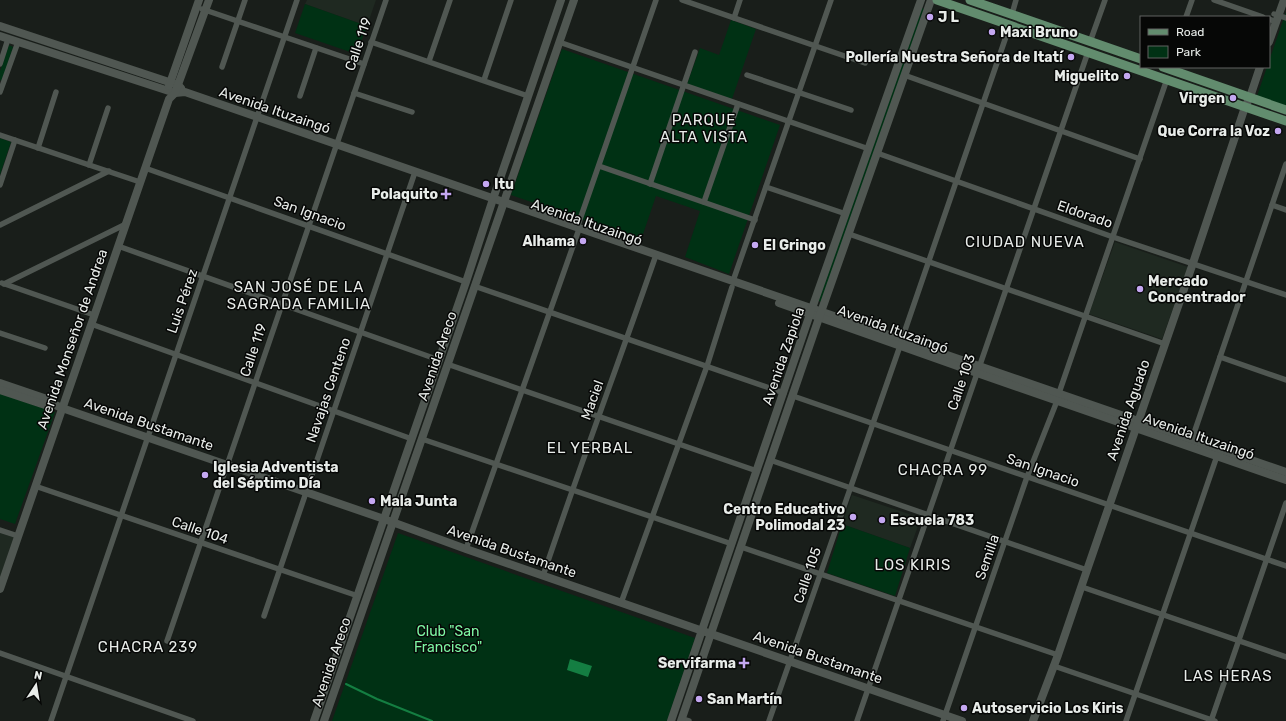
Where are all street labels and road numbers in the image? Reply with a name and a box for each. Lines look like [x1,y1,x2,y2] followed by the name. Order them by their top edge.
[341,15,376,73] street label: Calle 119
[217,83,333,137] street label: Avenida Ituzaingó
[271,193,348,234] street label: San Ignacio
[529,195,645,249] street label: Avenida Ituzaingó
[1055,197,1115,232] street label: Eldorado
[34,247,111,431] street label: Avenida Monseñor de Andrea
[164,267,201,336] street label: Luis Pérez
[835,302,950,357] street label: Avenida Ituzaingó
[759,305,808,407] street label: Avenida Zapiola
[414,309,461,403] street label: Avenida Areco
[236,321,271,379] street label: Calle 119
[303,335,354,445] street label: Navajas Centeno
[944,352,979,413] street label: Calle 103
[1103,358,1154,463] street label: Avenida Aguado
[577,378,608,422] street label: Maciel
[82,394,216,455] street label: Avenida Bustamante
[1141,409,1257,463] street label: Avenida Ituzaingó
[1004,450,1081,491] street label: San Ignacio
[169,513,231,548] street label: Calle 104
[445,521,579,582] street label: Avenida Bustamante
[972,532,1003,582] street label: Semilla
[790,545,825,606] street label: Calle 105
[308,615,355,709] street label: Avenida Areco
[751,627,885,688] street label: Avenida Bustamante

